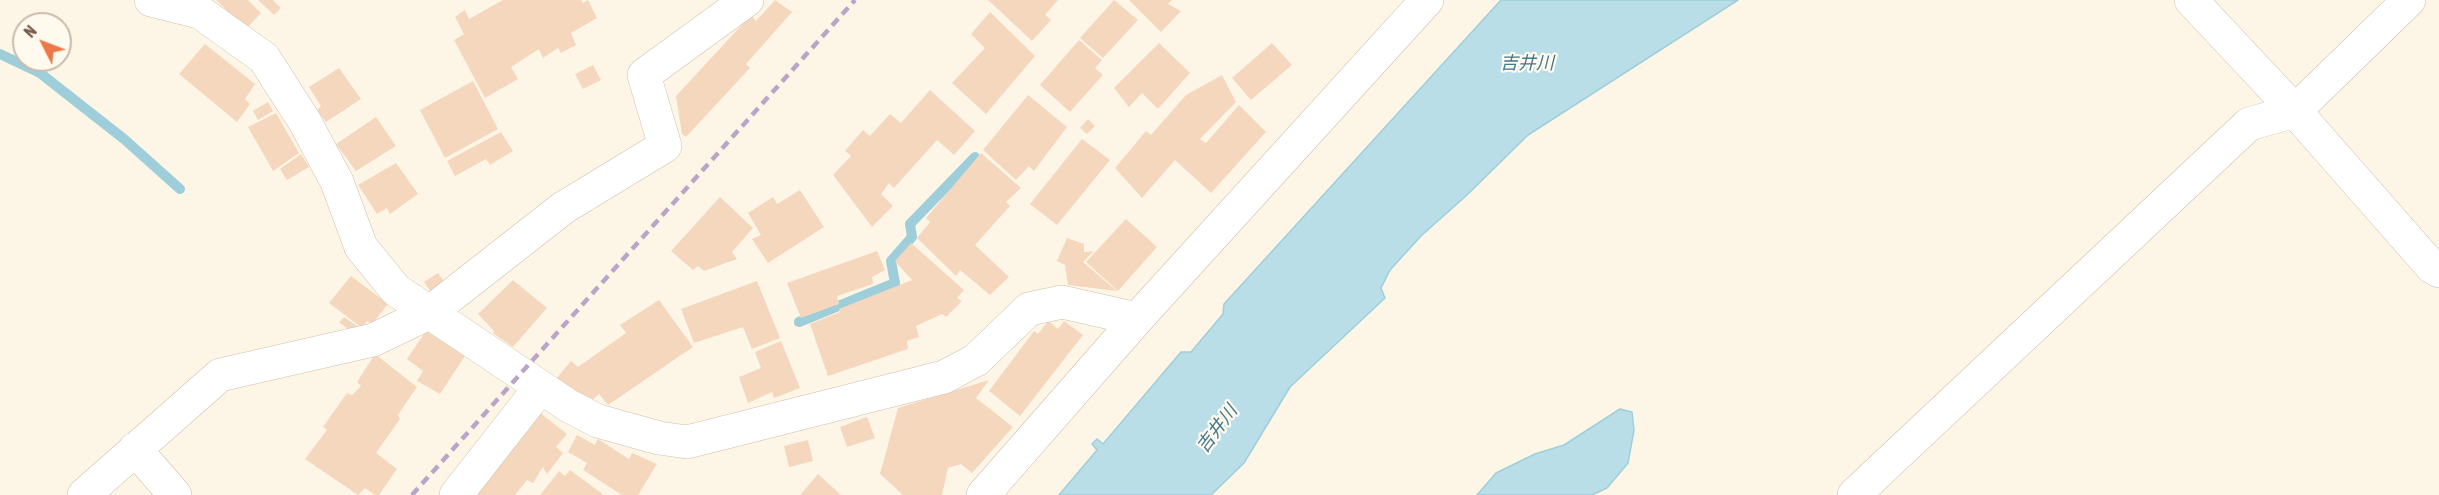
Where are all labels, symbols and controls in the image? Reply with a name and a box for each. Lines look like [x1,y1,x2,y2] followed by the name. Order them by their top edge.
[12,12,72,72] north arrow
[20,22,40,41] text: N
[1500,52,1554,74] water label: 吉井川
[1192,401,1242,457] water label: 吉井川

